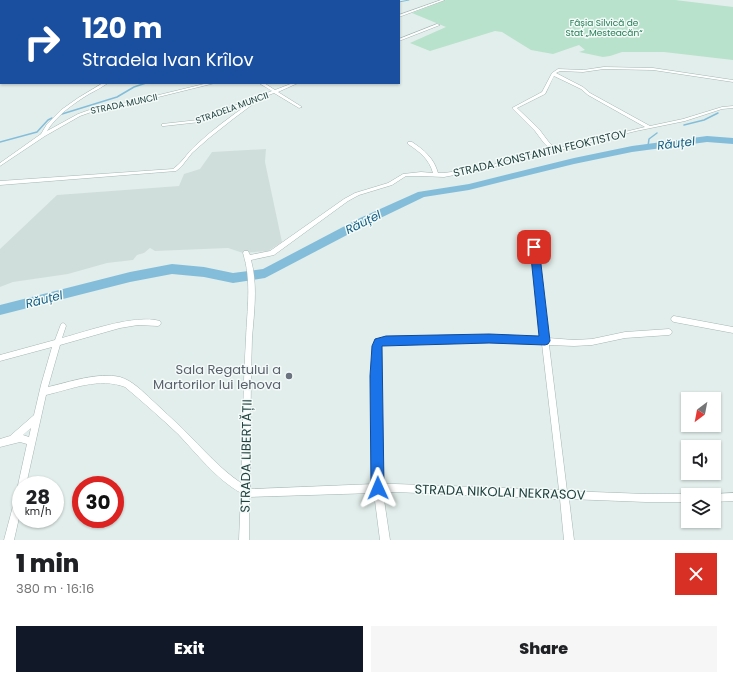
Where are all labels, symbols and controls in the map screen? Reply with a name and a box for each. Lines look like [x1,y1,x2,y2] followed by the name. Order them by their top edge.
[82,9,162,48] text: 120 m
[16,16,68,68] icon: right
[565,17,643,39] park label: Fâșia Silvică de Stat „Mesteacăn“
[82,47,254,72] text: Stradela Ivan Krîlov
[194,89,270,127] street label: STRADELA MUNCII
[89,91,159,117] street label: STRADA MUNCII
[451,125,629,181] street label: STRADA KONSTANTIN FEOKTISTOV
[656,132,696,154] water label: Răuțel
[342,206,384,238] water label: Răuțel
[517,230,551,264] pin
[523,236,545,258] icon: arrive
[24,286,64,312] water label: Răuțel
[153,360,281,394] place label: Sala Regatului a Martorilor lui Iehova
[284,371,294,381] marker: Sala Regatului a Martorilor lui Iehova
[681,392,721,432] north arrow
[681,392,721,528] map controls
[236,399,256,513] street label: STRADA LIBERTĂȚII
[681,440,721,480] button: sound
[357,467,399,509] position arrow
[72,476,124,528] speed limit sign: 30
[414,480,586,504] street label: STRADA NIKOLAI NEKRASOV
[26,483,50,511] text: 28
[681,488,721,528] button: layers
[25,504,51,519] text: km/h
[16,547,79,580] text: 1 min
[675,553,717,595] button: close
[16,579,94,598] text: 380 m · 16:16
[16,626,363,672] button: Exit
[371,626,717,672] button: Share

